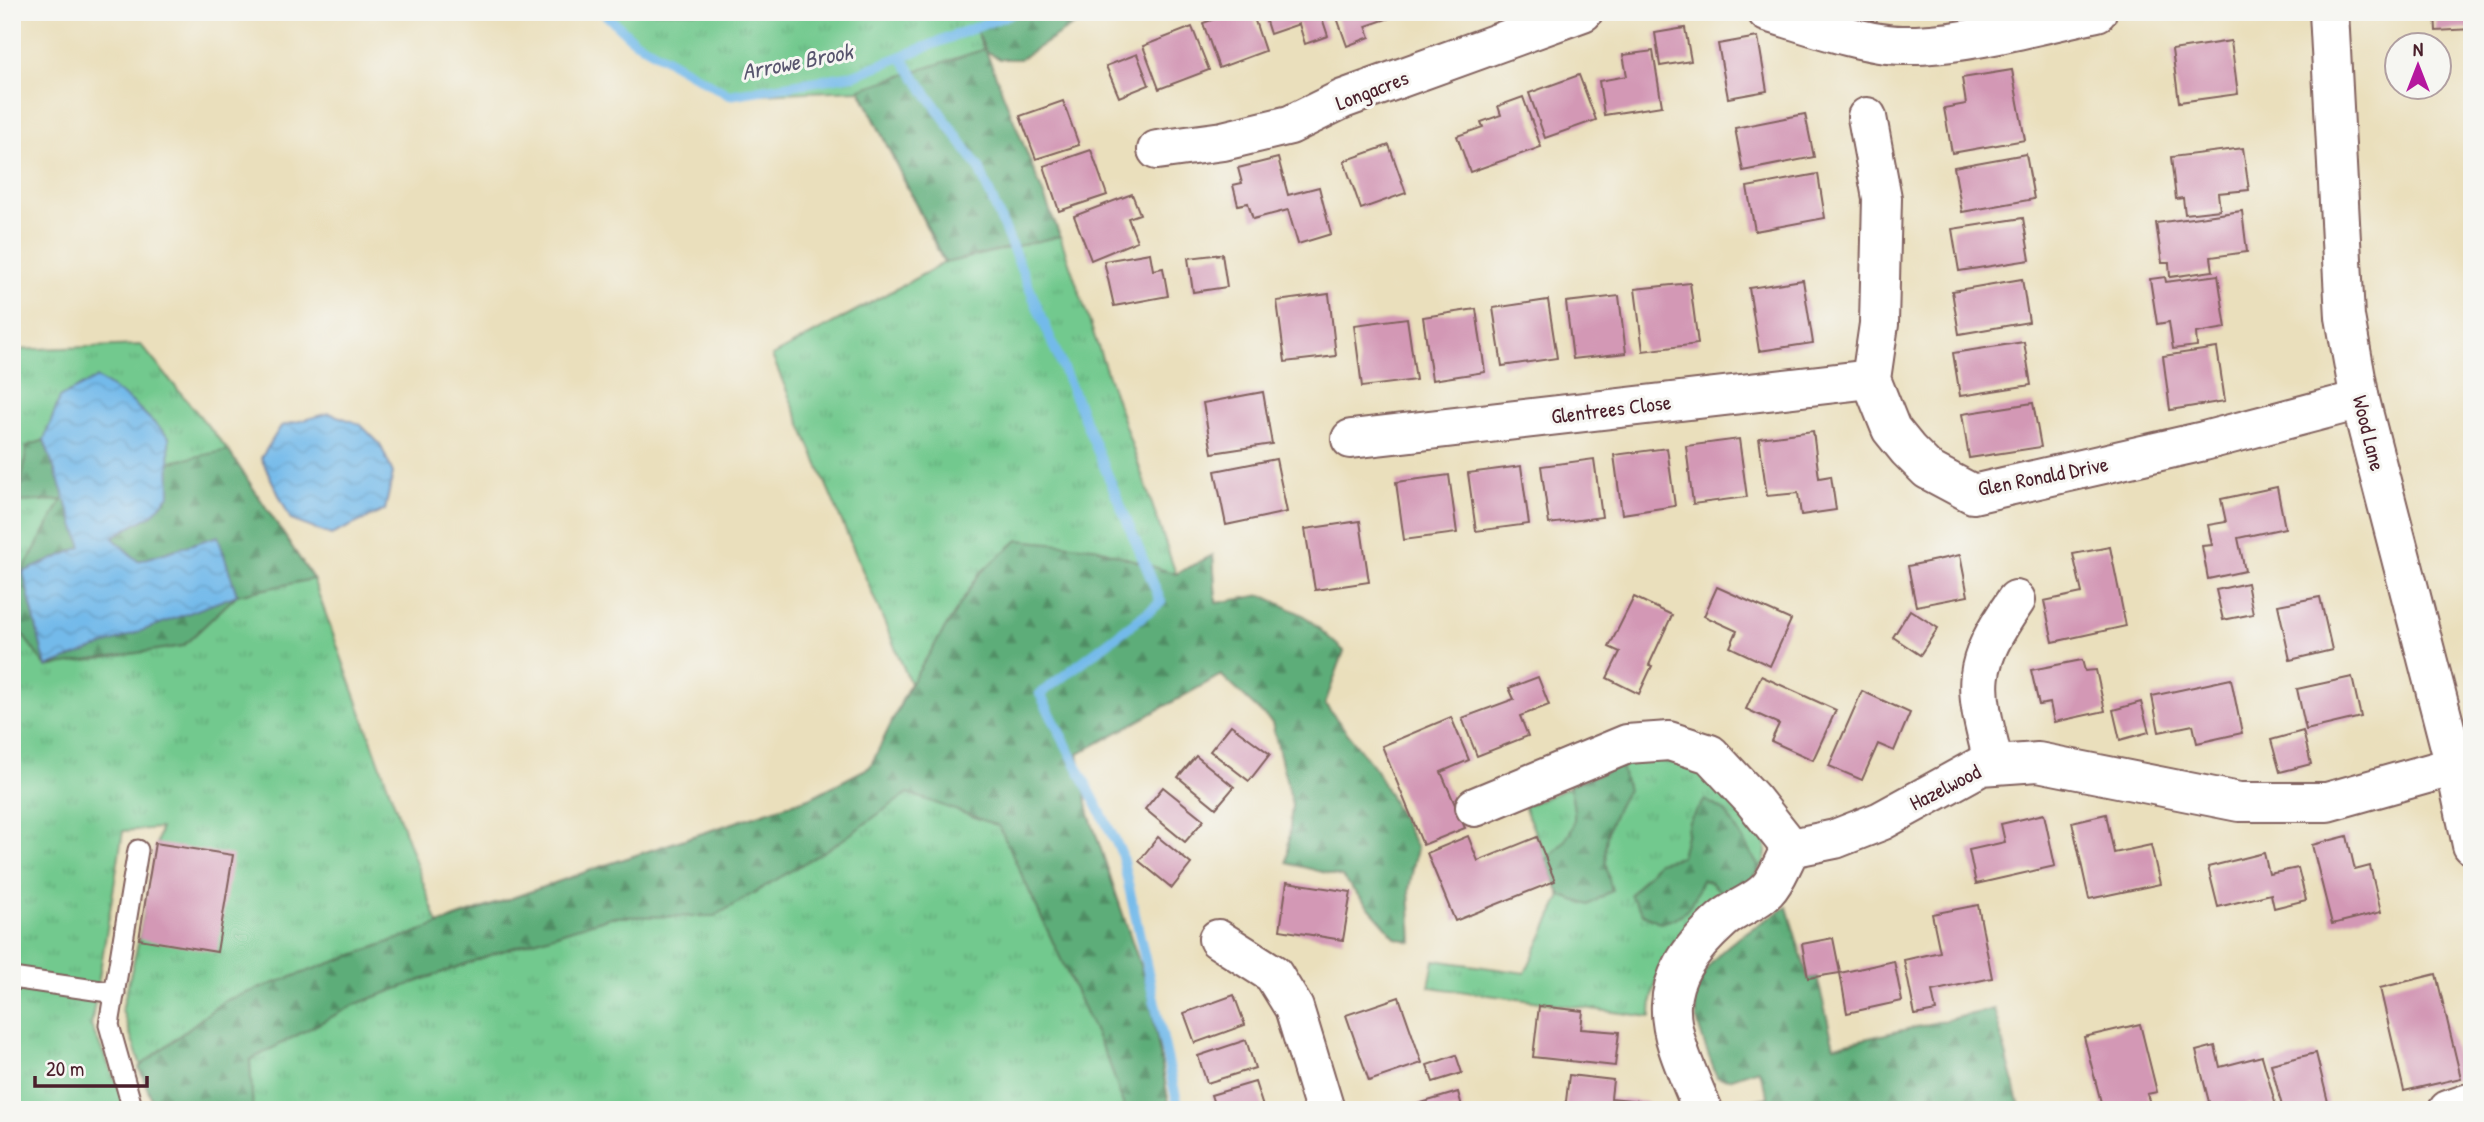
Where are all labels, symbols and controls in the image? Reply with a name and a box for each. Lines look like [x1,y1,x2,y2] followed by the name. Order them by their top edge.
[2382,32,2452,102] north arrow
[739,35,857,87] water label: Arrowe Brook
[2413,36,2423,62] text: N
[1331,63,1413,117] street label: Longacres
[1549,387,1673,431] street label: Glentrees Close
[2346,392,2392,474] street label: Wood Lane
[1975,449,2111,503] street label: Glen Ronald Drive
[1905,757,1985,817] street label: Hazelwood
[35,1045,147,1089] scale bar
[46,1054,84,1083] text: 20 m

